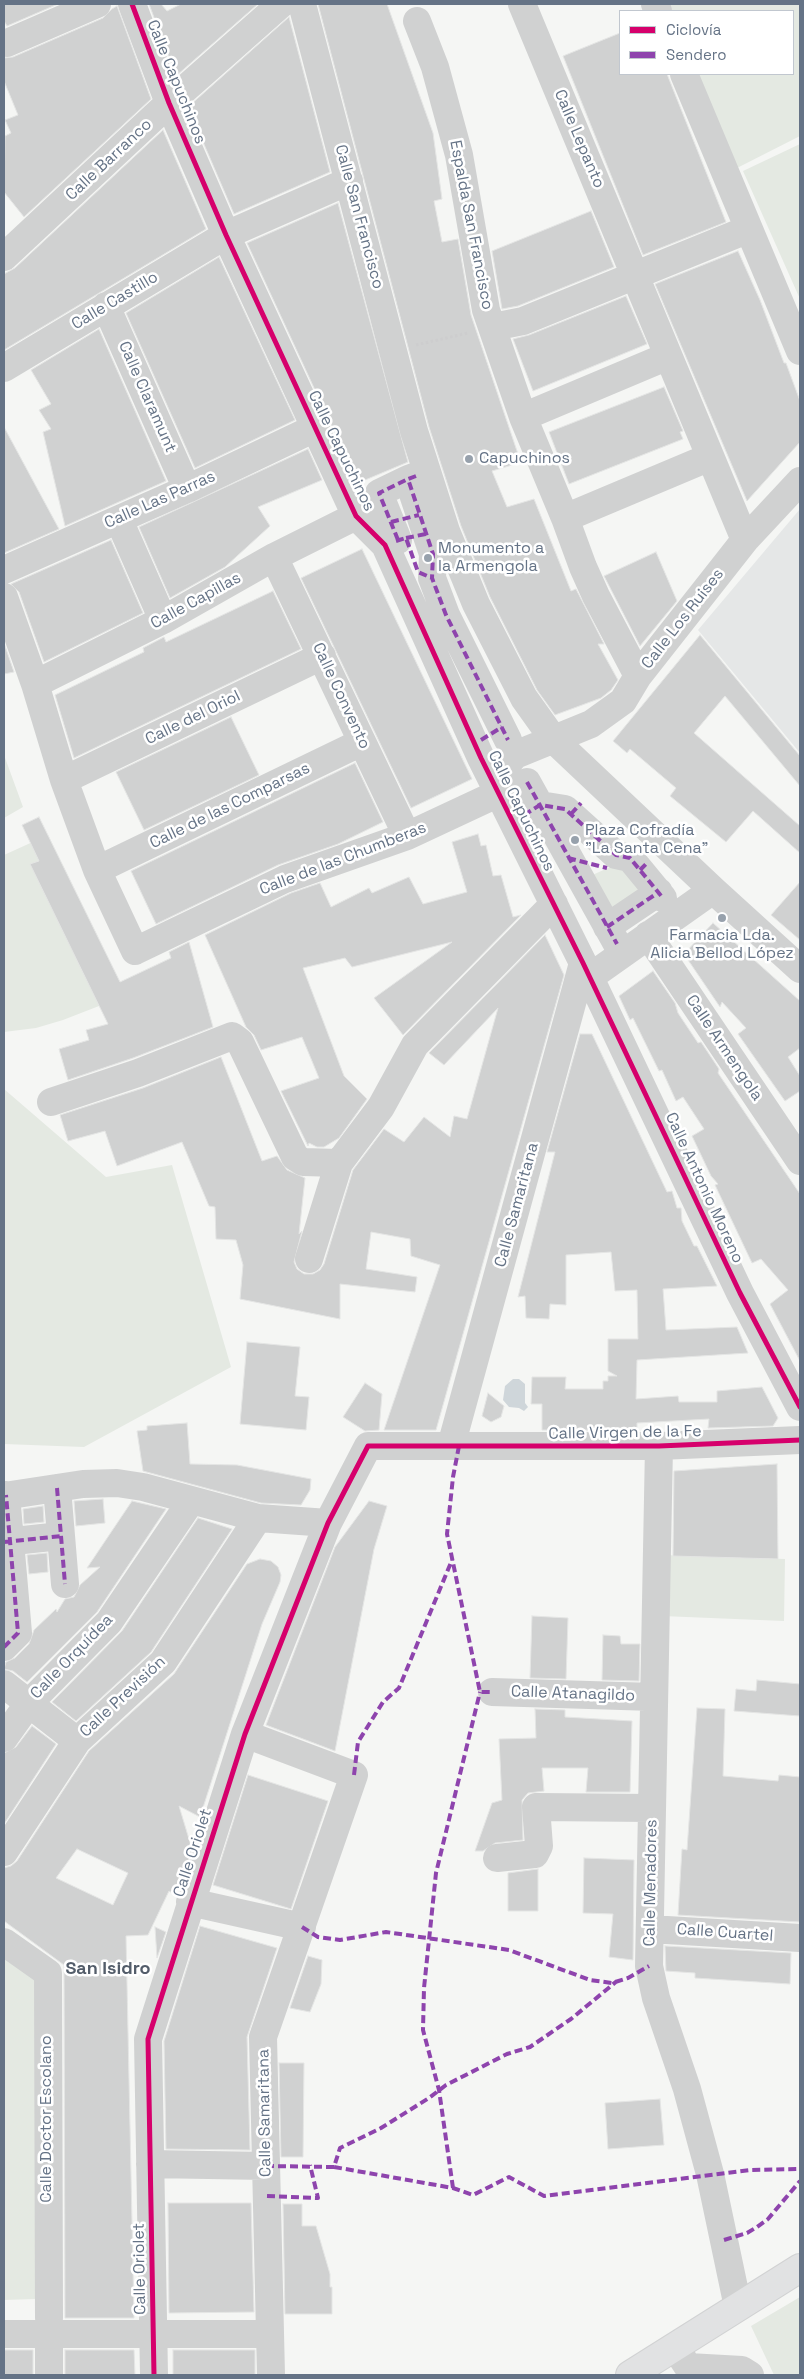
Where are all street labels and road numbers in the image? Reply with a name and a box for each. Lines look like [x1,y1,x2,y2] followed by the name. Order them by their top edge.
[142,17,210,147] street label: Calle Capuchinos
[550,87,608,191] street label: Calle Lepanto
[62,115,156,205] street label: Calle Barranco
[445,139,497,311] street label: Espalda San Francisco
[330,143,388,291] street label: Calle San Francisco
[68,268,162,334] street label: Calle Castillo
[114,338,180,456] street label: Calle Claramunt
[303,388,379,514] street label: Calle Capuchinos
[102,467,218,533] street label: Calle Las Parras
[638,565,728,673] street label: Calle Los Ruises
[148,568,244,634] street label: Calle Capillas
[308,640,374,752] street label: Calle Convento
[142,687,244,749] street label: Calle del Oriol
[483,748,559,874] street label: Calle Capuchinos
[147,759,313,853] street label: Calle de las Comparsas
[257,818,429,900] street label: Calle de las Chumberas
[682,992,766,1104] street label: Calle Armengola
[661,1110,747,1266] street label: Calle Antonio Moreno
[491,1141,543,1269] street label: Calle Samaritana
[548,1422,702,1444] street label: Calle Virgen de la Fe
[27,1611,117,1703] street label: Calle Orquídea
[76,1652,170,1742] street label: Calle Previsión
[511,1682,635,1706] street label: Calle Atanagildo
[170,1806,216,1900] street label: Calle Oriolet
[640,1819,662,1947] street label: Calle Menadores
[676,1920,774,1946] street label: Calle Cuartel
[37,2035,57,2203] street label: Calle Doctor Escolano
[254,2049,276,2177] street label: Calle Samaritana
[130,2223,150,2315] street label: Calle Oriolet

